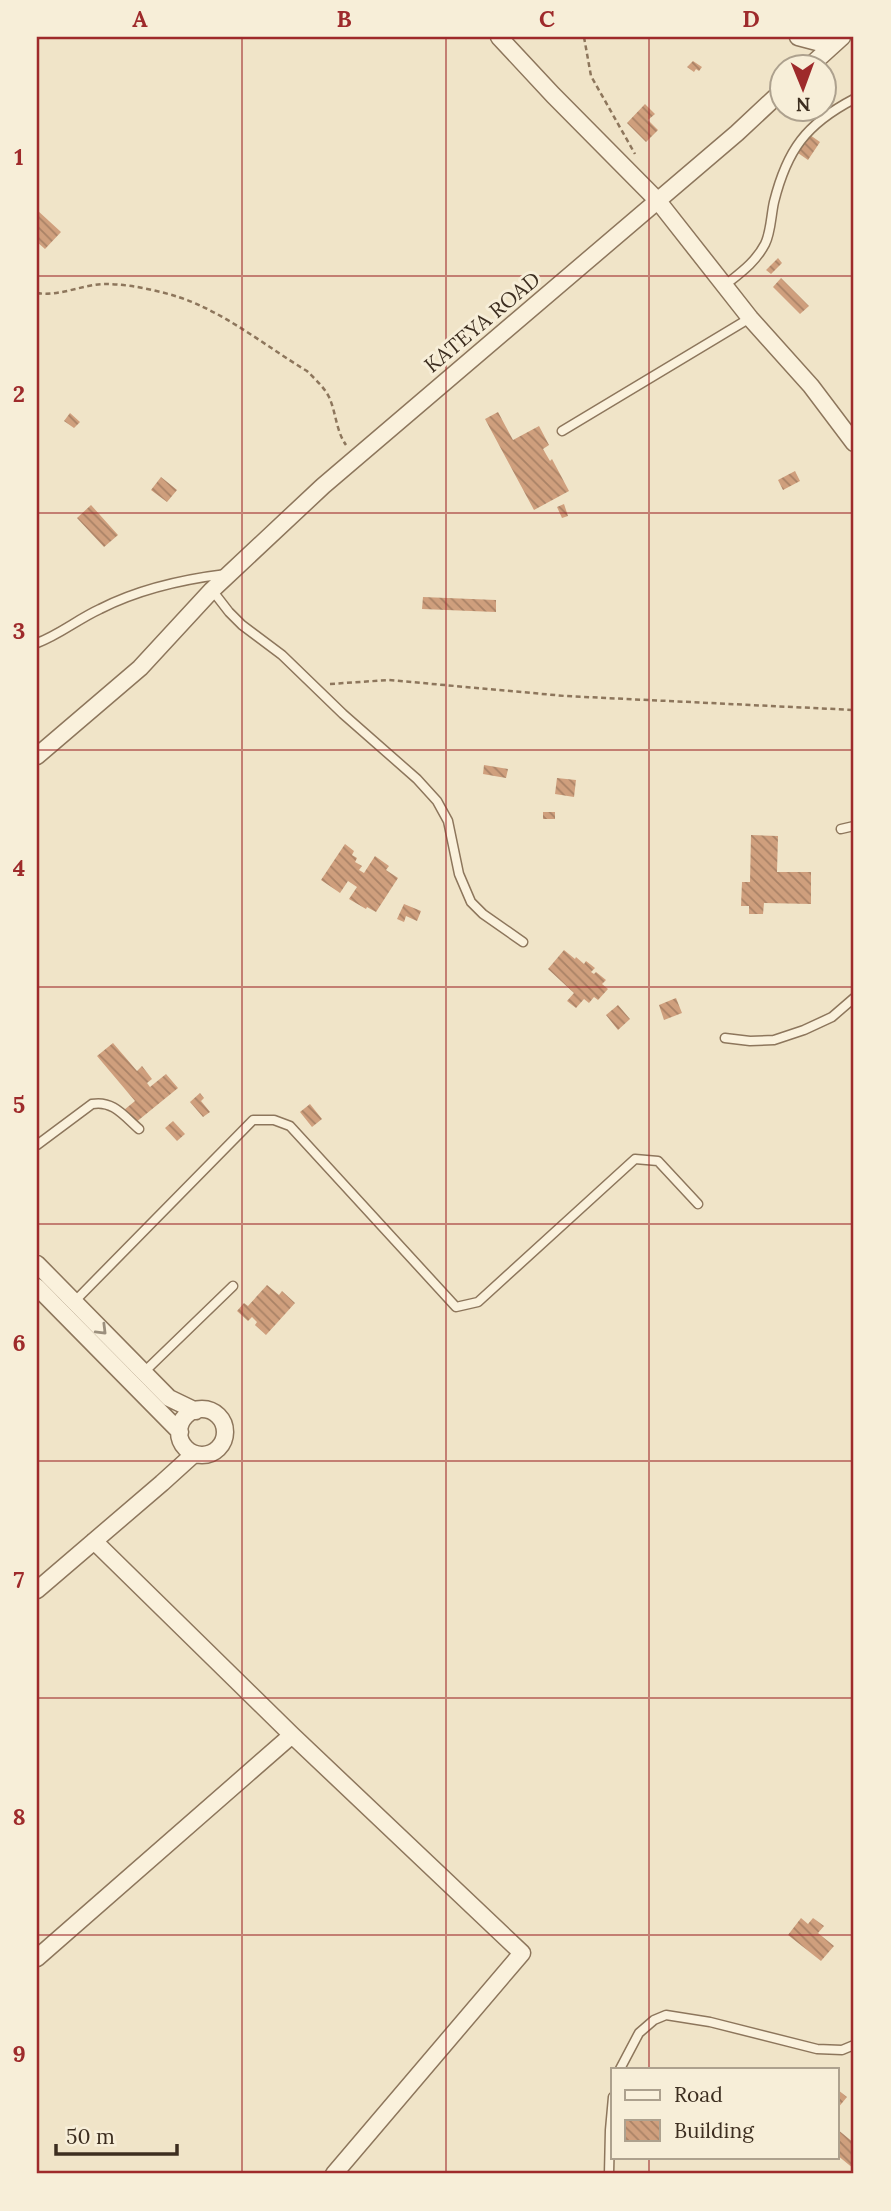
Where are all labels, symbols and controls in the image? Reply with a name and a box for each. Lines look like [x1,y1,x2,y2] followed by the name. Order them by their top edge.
[132,4,148,33] text: A
[336,4,352,33] text: B
[539,4,555,33] text: C
[742,4,760,33] text: D
[768,52,838,122] north arrow
[795,93,811,117] text: N
[14,142,24,171] text: 1
[418,266,546,378] street label: KATEYA ROAD
[13,379,25,408] text: 2
[13,616,25,645] text: 3
[13,853,25,882] text: 4
[13,1090,25,1119] text: 5
[93,1322,106,1335] one-way arrow
[12,1328,26,1357] text: 6
[14,1565,25,1594] text: 7
[12,1802,26,1831] text: 8
[12,2039,26,2068] text: 9
[611,2068,838,2158] legend
[674,2081,723,2108] text: Road
[56,2113,177,2157] scale bar
[674,2117,754,2144] text: Building
[66,2123,115,2150] text: 50 m

